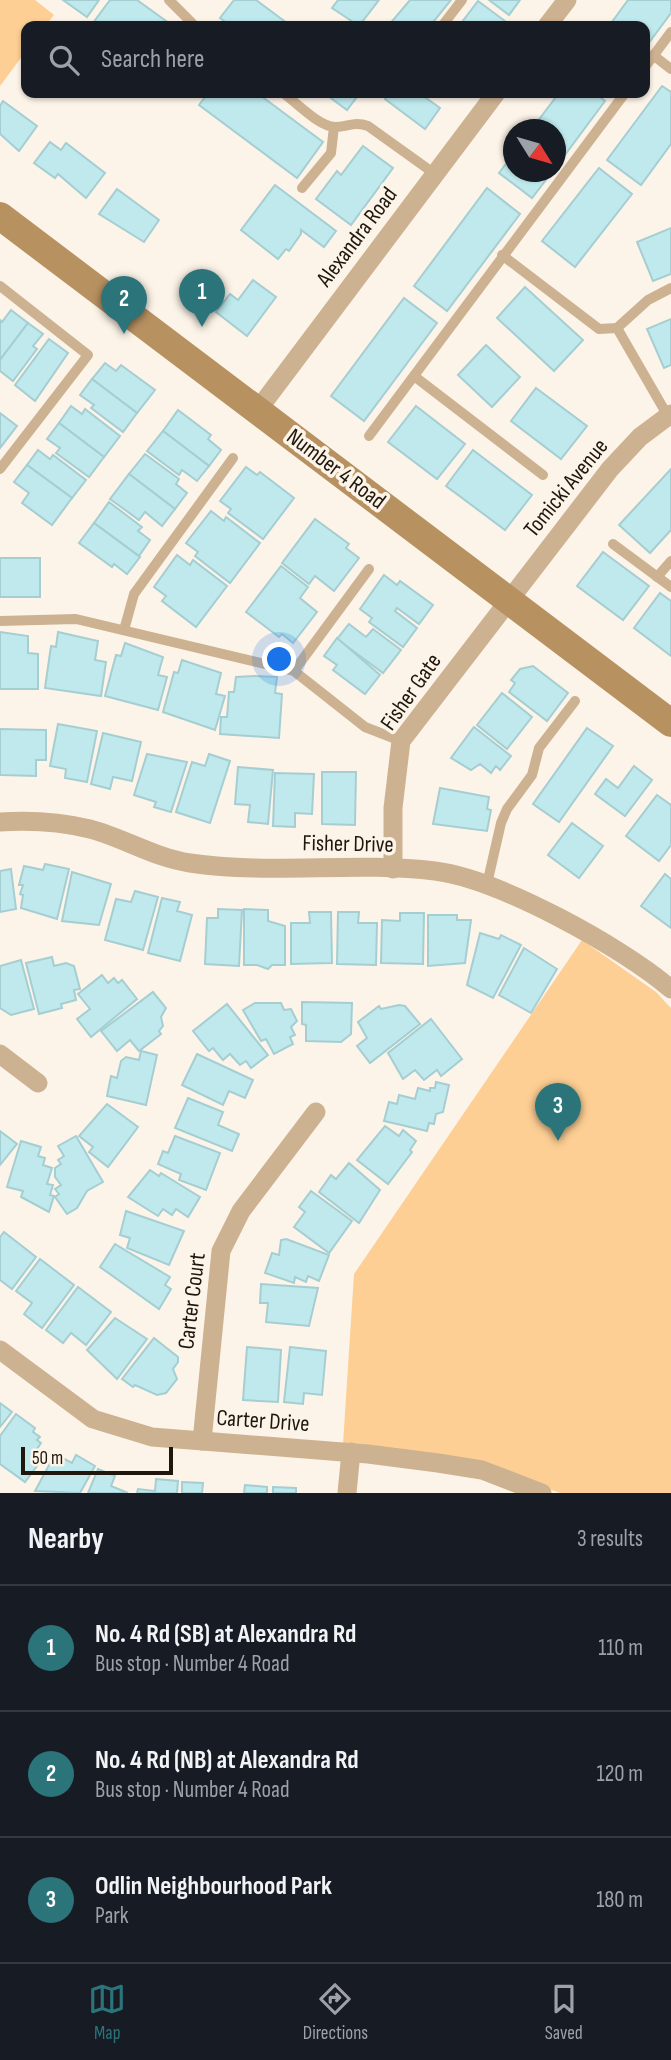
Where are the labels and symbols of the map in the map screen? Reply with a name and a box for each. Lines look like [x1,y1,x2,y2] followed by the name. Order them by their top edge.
[503,119,566,182] north arrow
[310,182,403,293] street label: Alexandra Road
[179,269,225,327] pin: 1
[101,276,147,334] pin: 2
[281,423,391,515] street label: Number 4 Road
[518,433,614,543] street label: Tomicki Avenue
[262,642,296,676] your location
[375,648,447,736] street label: Fisher Gate
[302,829,394,859] street label: Fisher Drive
[535,1083,581,1141] pin: 3
[172,1251,212,1351] street label: Carter Court
[216,1404,310,1438] street label: Carter Drive
[21,1444,173,1476] scale bar

